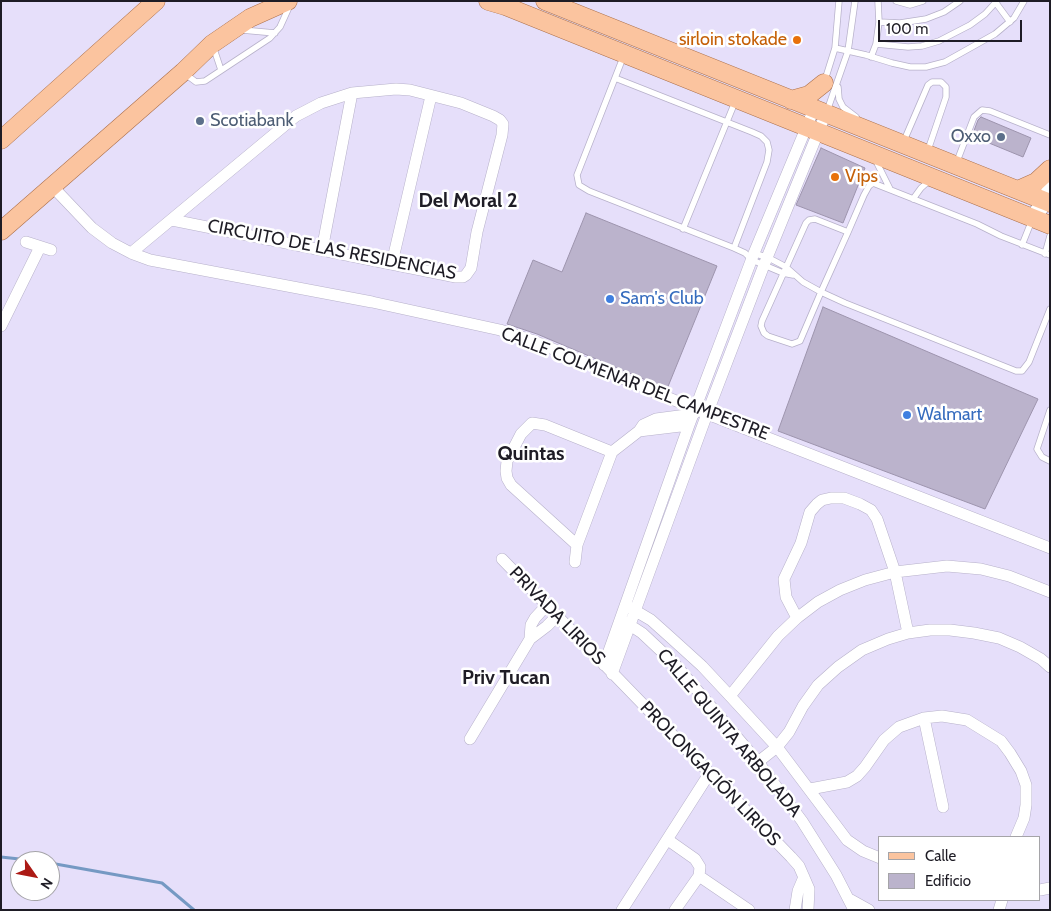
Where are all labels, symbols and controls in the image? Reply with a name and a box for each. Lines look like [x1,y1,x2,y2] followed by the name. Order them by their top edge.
[881,10,1025,42] scale bar
[886,20,928,38] text: 100 m
[679,29,787,51] place label: sirloin stokade
[791,34,803,46] marker: sirloin stokade
[210,110,294,132] place label: Scotiabank
[194,115,206,127] marker: Scotiabank
[951,126,991,148] place label: Oxxo
[995,131,1007,143] marker: Oxxo
[845,166,878,188] place label: Vips
[829,171,841,183] marker: Vips
[419,189,517,213] district label: Del Moral 2
[206,215,458,285] street label: CIRCUITO DE LAS RESIDENCIAS
[620,288,704,310] place label: Sam's Club
[604,293,616,305] marker: Sam's Club
[498,323,772,445] street label: CALLE COLMENAR DEL CAMPESTRE
[917,404,982,426] place label: Walmart
[901,409,913,421] marker: Walmart
[497,442,565,466] district label: Quintas
[505,562,609,670] street label: PRIVADA LIRIOS
[652,645,806,821] street label: CALLE QUINTA ARBOLADA
[462,666,550,690] district label: Priv Tucan
[635,697,785,851] street label: PROLONGACIÓN LIRIOS
[878,836,1041,901] legend
[925,847,956,865] text: Calle
[10,851,60,901] north arrow
[925,872,971,890] text: Edificio
[36,875,57,893] text: N

